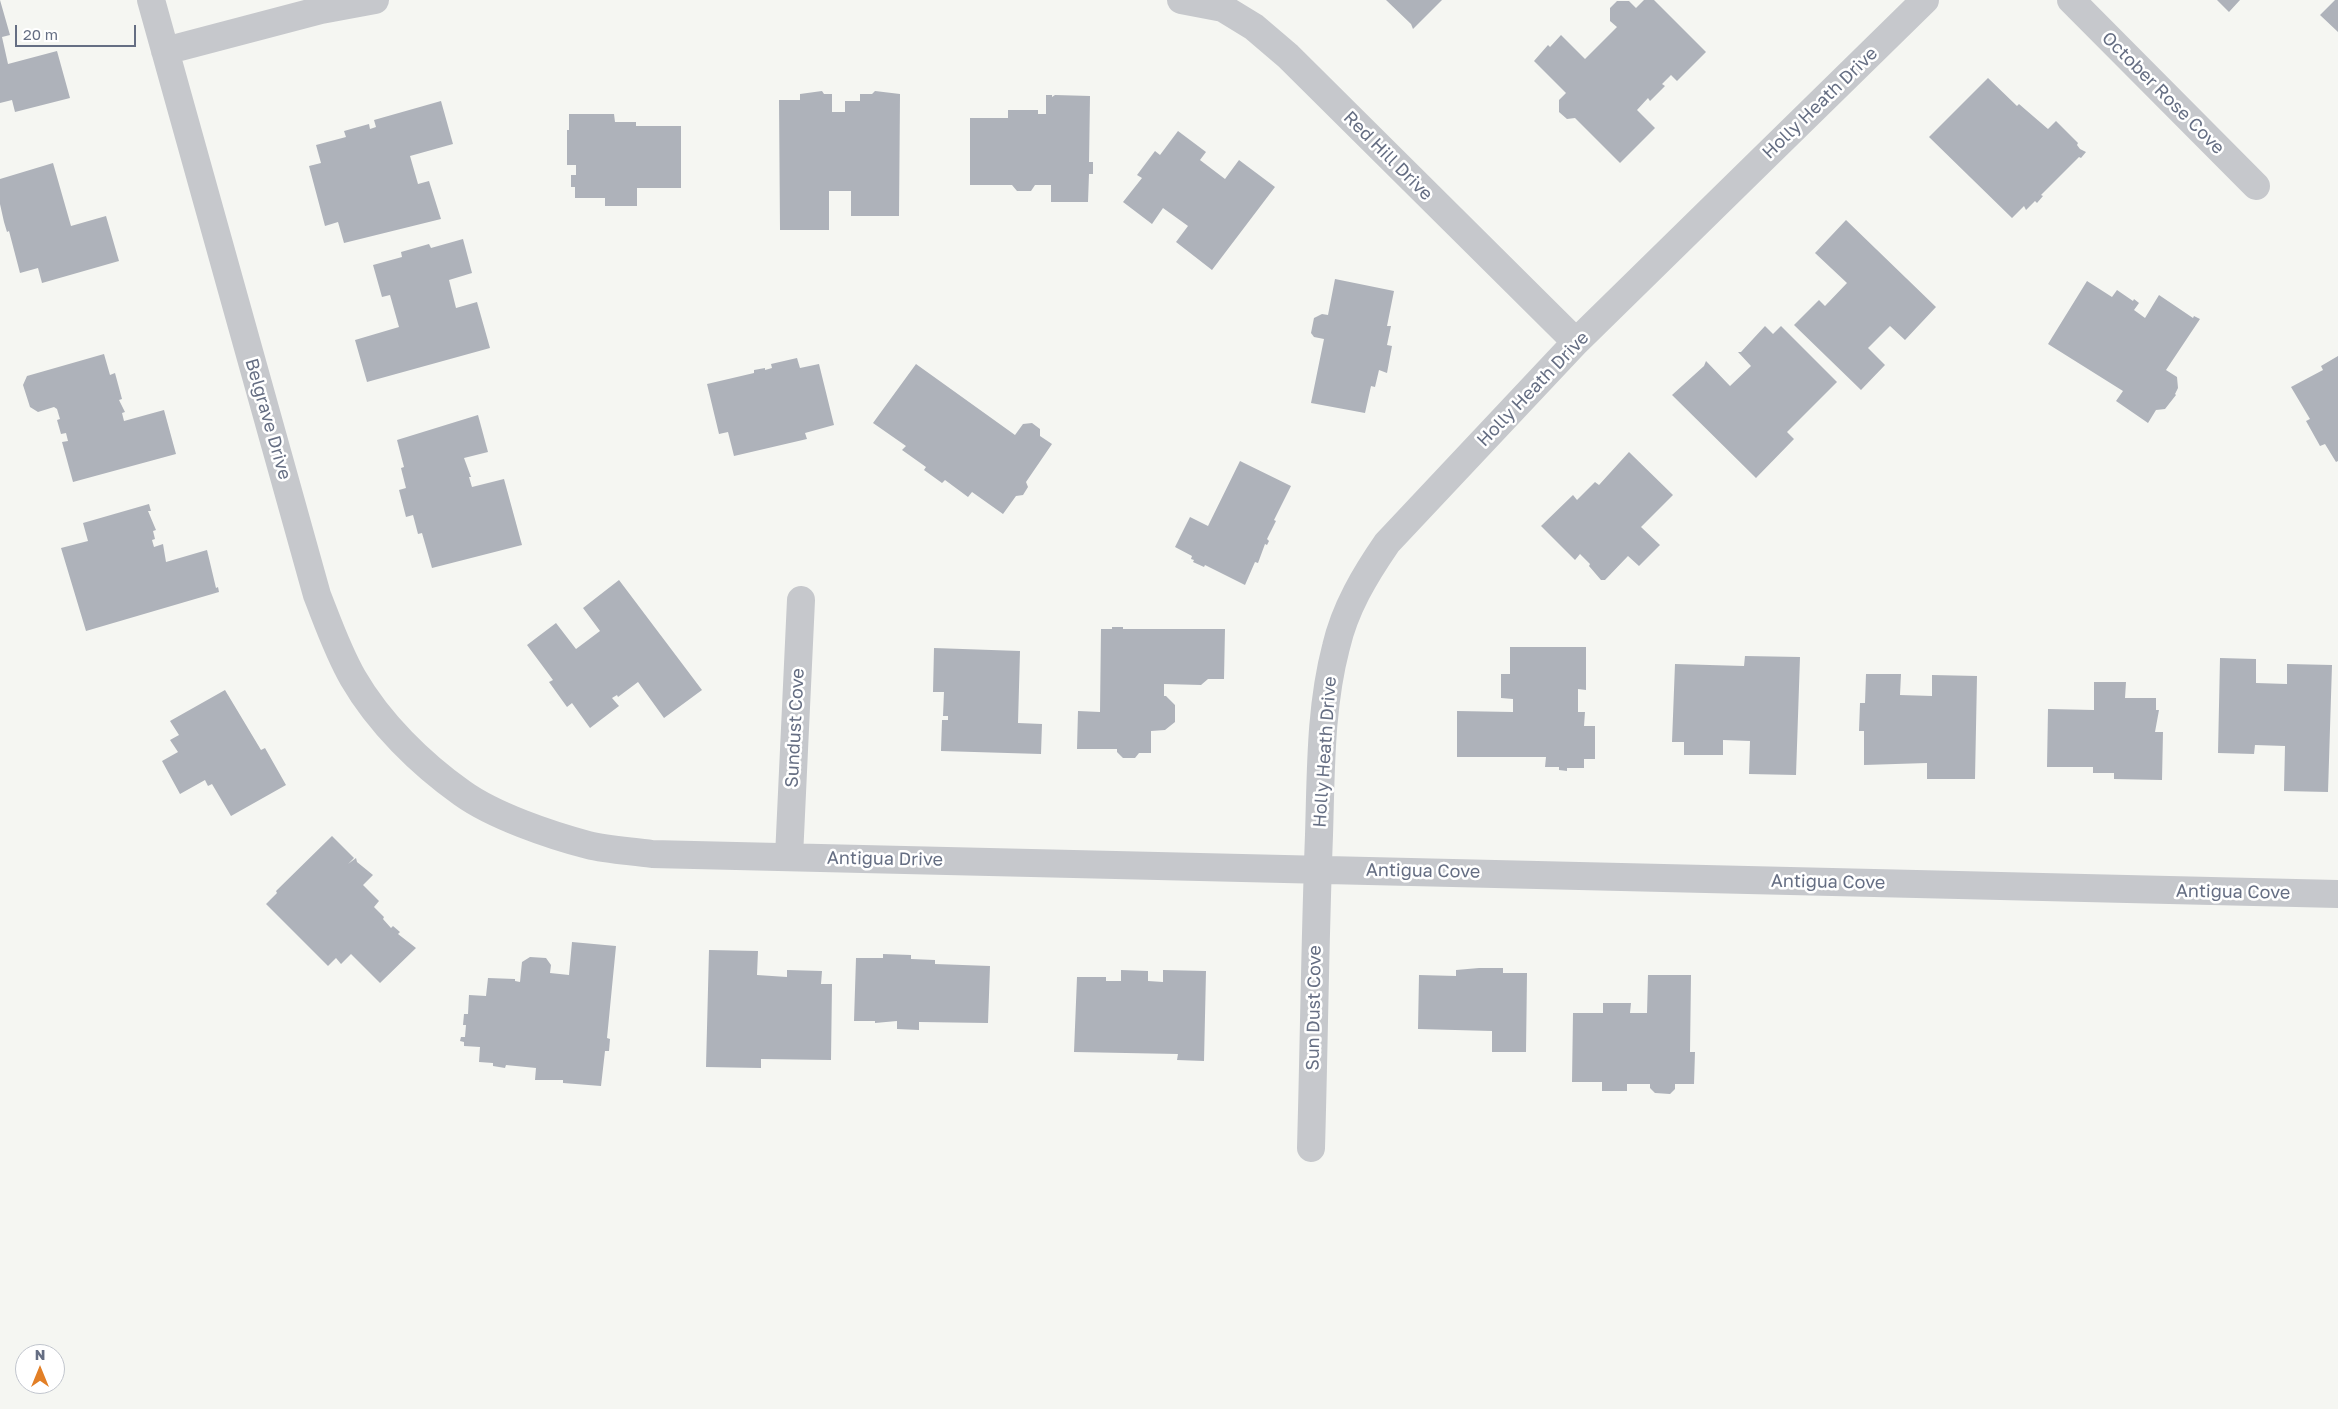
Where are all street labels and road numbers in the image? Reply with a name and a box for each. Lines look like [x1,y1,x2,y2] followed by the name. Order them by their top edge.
[2097,27,2229,159] street label: October Rose Cove
[1758,43,1882,163] street label: Holly Heath Drive
[1339,107,1437,205] street label: Red Hill Drive
[1473,327,1593,451] street label: Holly Heath Drive
[240,356,296,482] street label: Belgrave Drive
[781,668,809,788] street label: Sundust Cove
[1309,676,1341,828] street label: Holly Heath Drive
[827,847,943,871] street label: Antigua Drive
[1366,859,1480,883] street label: Antigua Cove
[1771,870,1885,894] street label: Antigua Cove
[2176,880,2290,904] street label: Antigua Cove
[1302,945,1326,1071] street label: Sun Dust Cove

